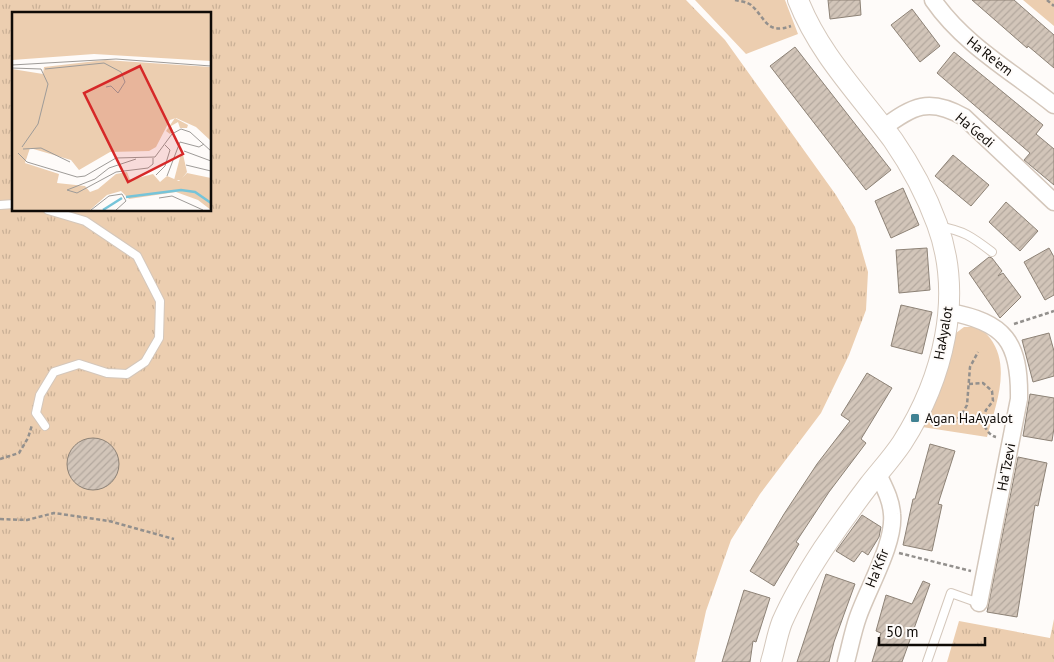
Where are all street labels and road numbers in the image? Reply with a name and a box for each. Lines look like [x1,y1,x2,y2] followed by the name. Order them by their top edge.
[963,32,1017,80] street label: Ha'Re'em
[952,108,998,152] street label: Ha'Gedi
[929,305,957,361] street label: HaAyalot
[993,441,1019,493] street label: Ha'Tzevi
[861,546,893,590] street label: Ha'Kfir

